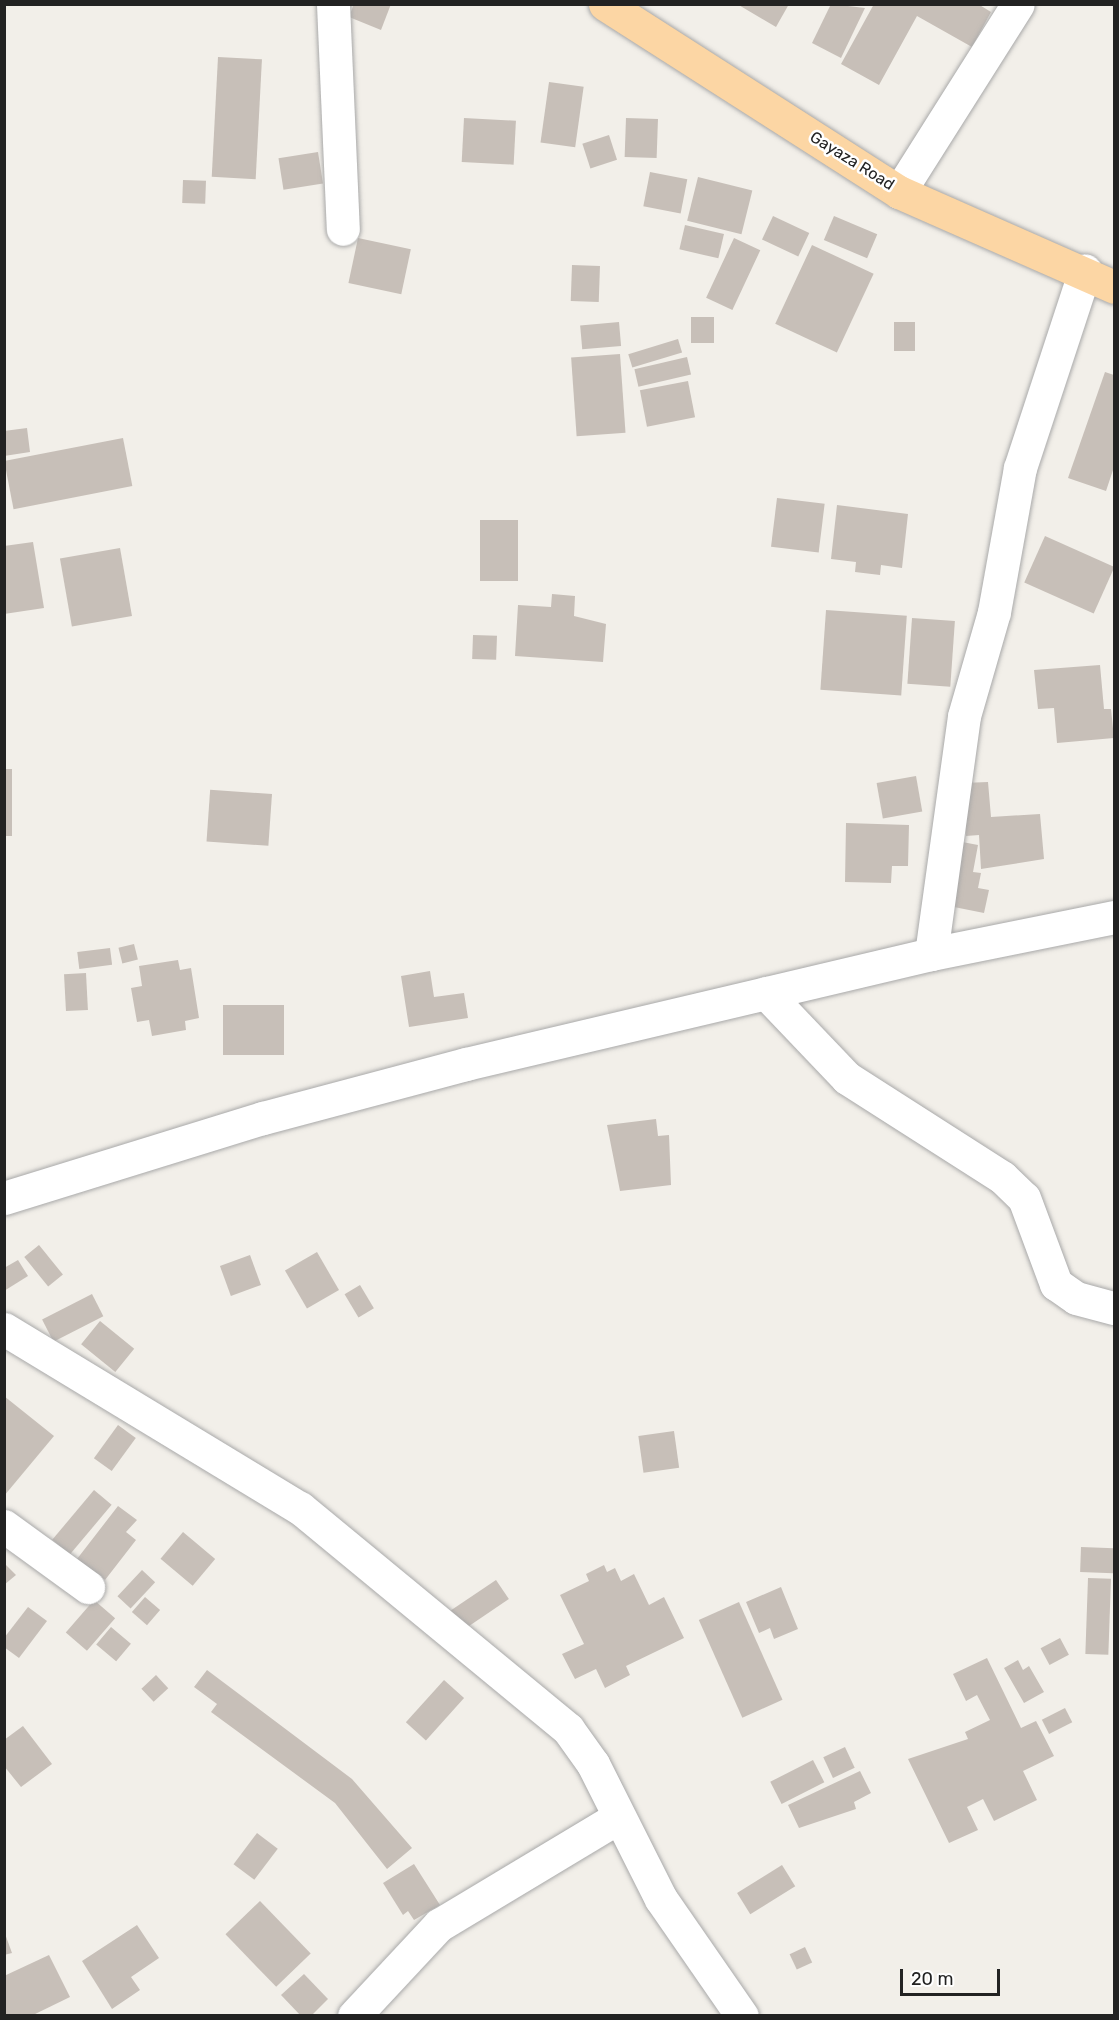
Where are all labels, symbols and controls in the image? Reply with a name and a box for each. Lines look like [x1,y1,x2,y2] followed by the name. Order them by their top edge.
[806,127,898,195] street label: Gayaza Road
[903,1957,1004,1995] scale bar
[911,1968,953,1990] text: 20 m

